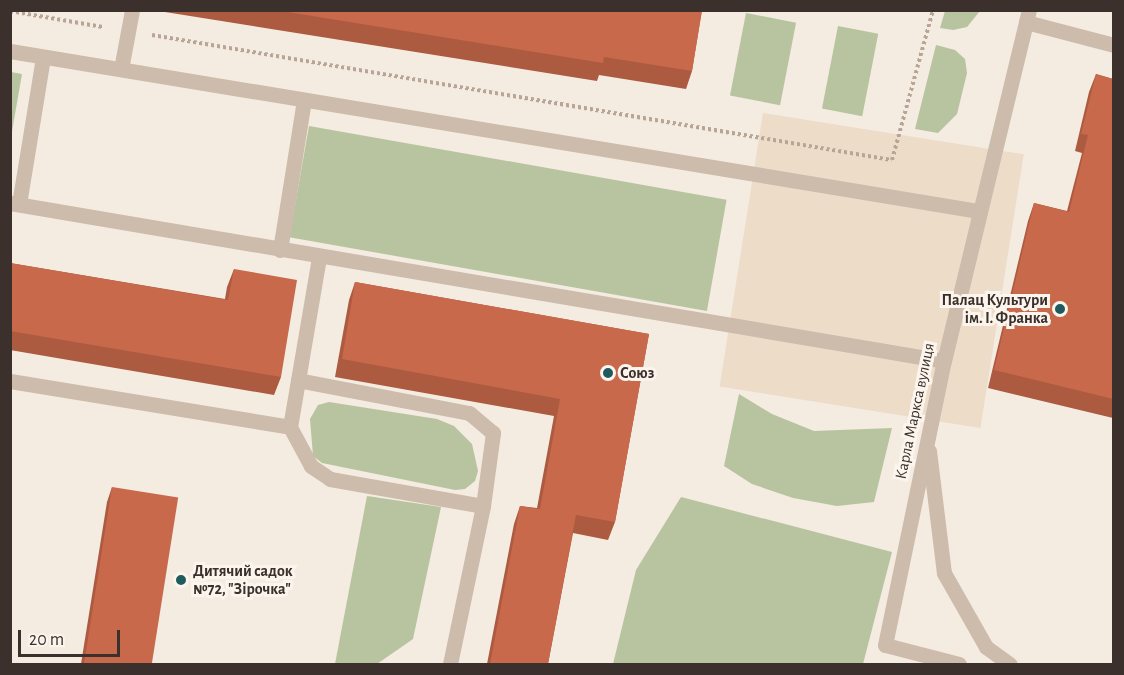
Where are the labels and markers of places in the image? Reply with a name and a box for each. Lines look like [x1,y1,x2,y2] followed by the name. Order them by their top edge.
[942,290,1048,328] place label: Палац Культури ім. І. Франка
[1053,302,1067,316] marker: Палац Культури ім. І. Франка
[620,363,654,383] place label: Союз
[601,366,615,380] marker: Союз
[193,561,293,599] place label: Дитячий садок №72, "Зірочка"
[174,573,188,587] marker: Дитячий садок №72, "Зірочка"

